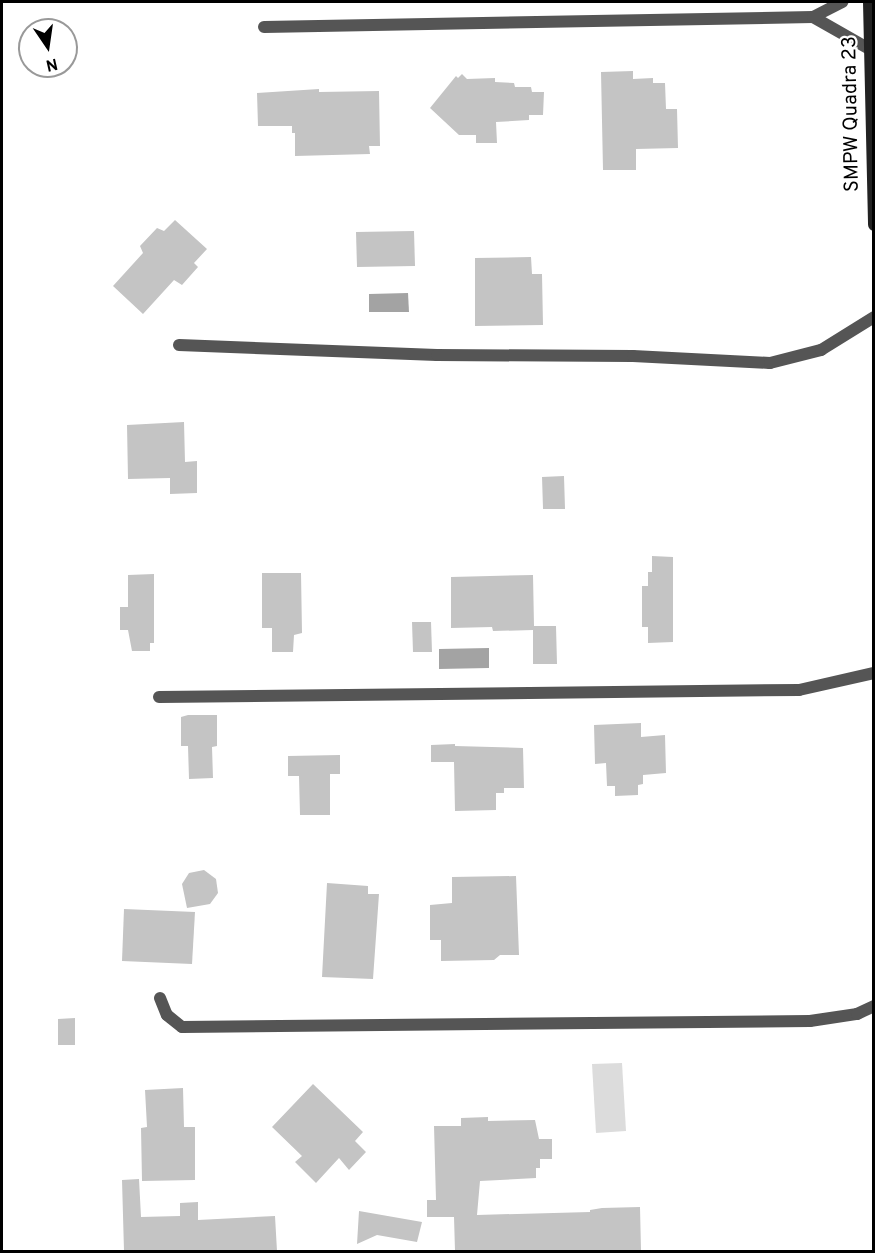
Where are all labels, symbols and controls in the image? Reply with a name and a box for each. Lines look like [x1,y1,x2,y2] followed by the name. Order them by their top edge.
[18,18,78,78] north arrow
[839,36,865,192] street label: SMPW Quadra 23
[44,53,59,75] text: N

